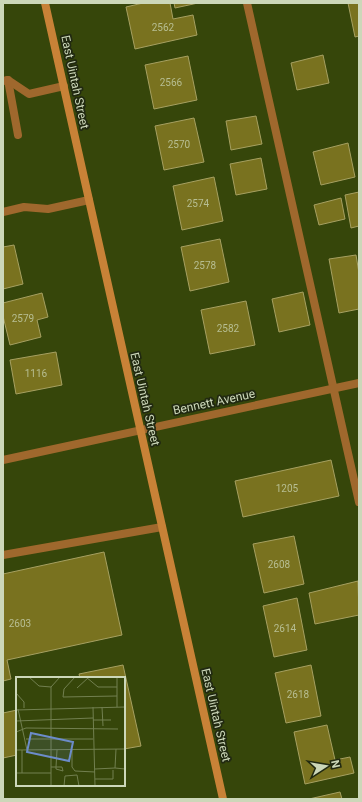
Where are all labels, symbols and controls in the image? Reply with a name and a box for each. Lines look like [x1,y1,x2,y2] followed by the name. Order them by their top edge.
[152,22,175,33] house number: 2562
[58,34,92,130] street label: East Uintah Street
[160,77,183,88] house number: 2566
[168,139,191,150] house number: 2570
[187,198,210,209] house number: 2574
[194,260,217,271] house number: 2578
[12,313,34,324] house number: 2579
[217,323,240,334] house number: 2582
[127,351,163,447] street label: East Uintah Street
[25,368,48,379] house number: 1116
[172,386,256,418] street label: Bennett Avenue
[276,483,299,494] house number: 1205
[268,559,291,570] house number: 2608
[9,618,31,629] house number: 2603
[274,623,297,634] house number: 2614
[198,667,234,763] street label: East Uintah Street
[16,677,125,786] inset map
[287,689,310,700] house number: 2618
[306,746,346,786] north arrow
[328,759,343,769] text: N

